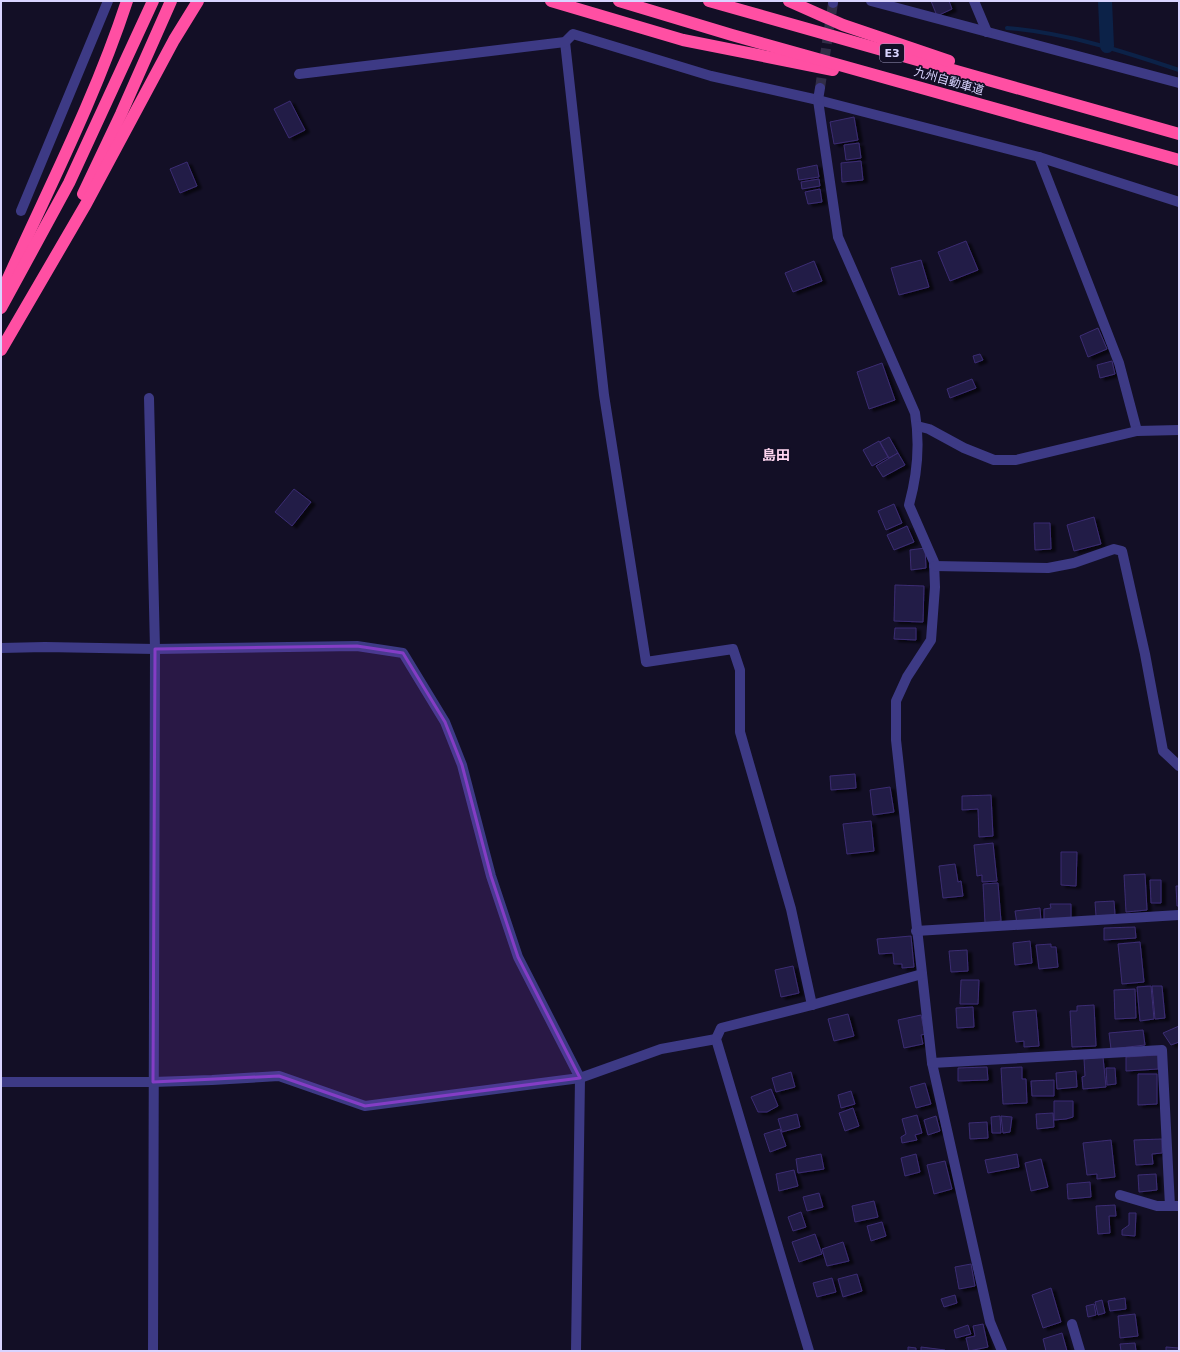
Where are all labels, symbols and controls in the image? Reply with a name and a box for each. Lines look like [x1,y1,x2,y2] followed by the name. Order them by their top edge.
[880,44,904,62] road number: E3
[912,64,986,98] street label: 九州自動車道
[762,447,790,463] district label: 島田

